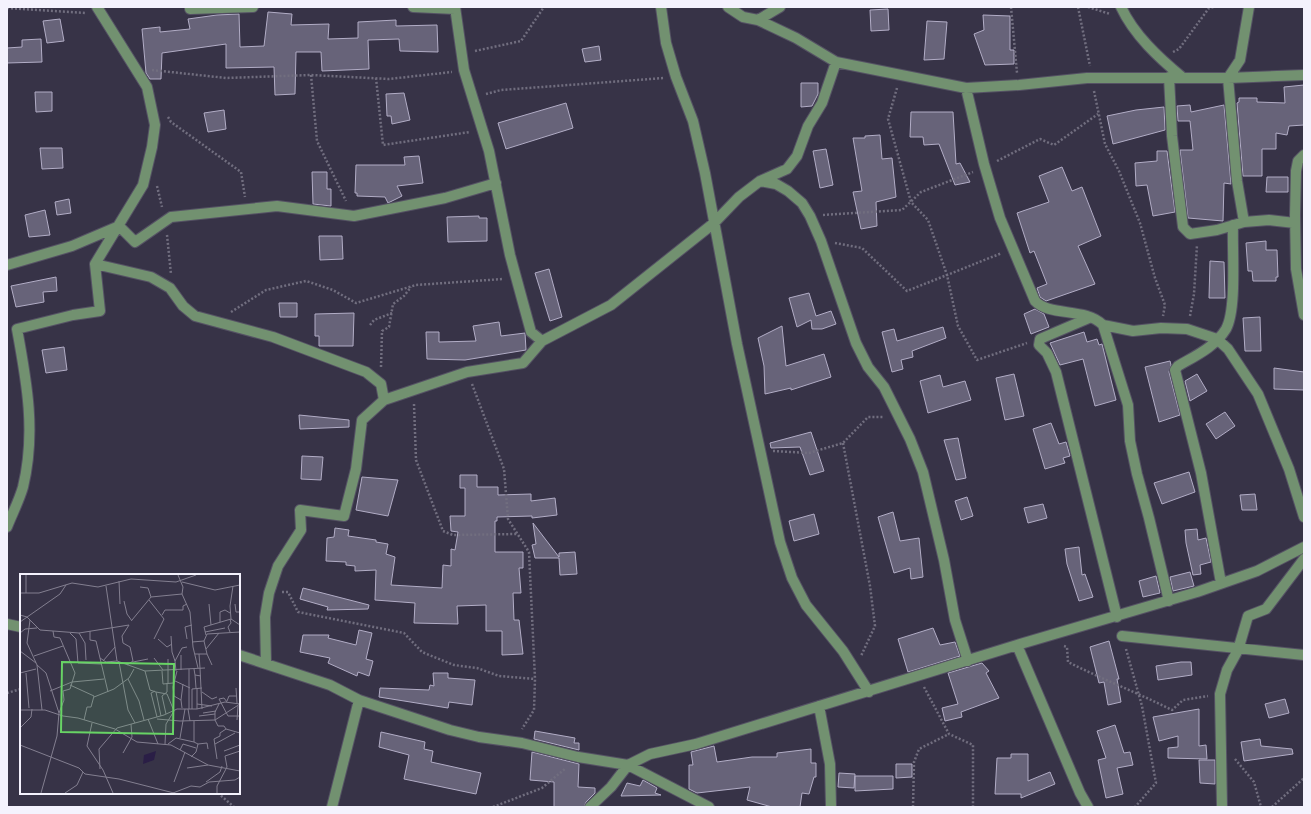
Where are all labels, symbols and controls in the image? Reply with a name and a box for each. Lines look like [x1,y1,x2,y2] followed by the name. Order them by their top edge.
[20,574,240,794] inset map

